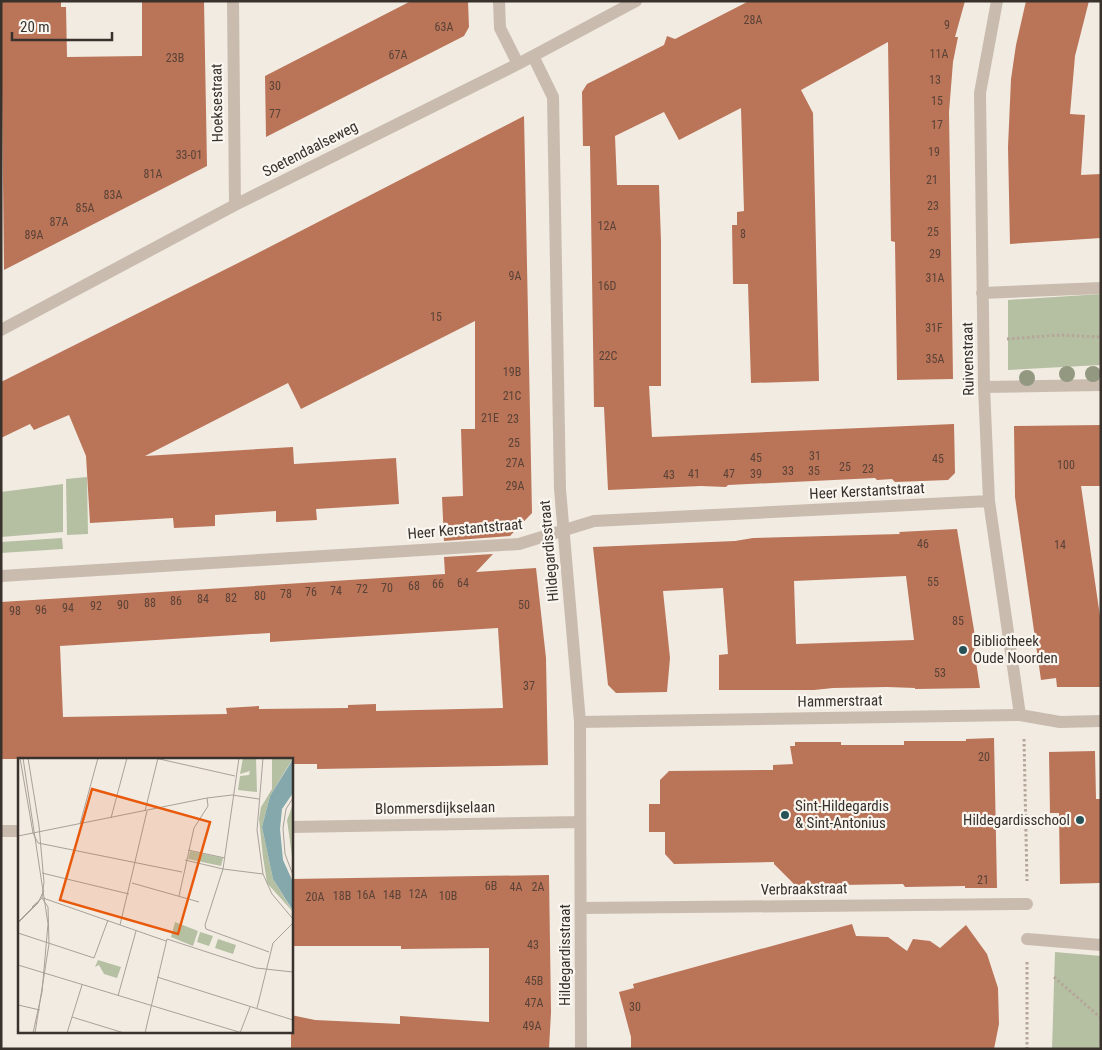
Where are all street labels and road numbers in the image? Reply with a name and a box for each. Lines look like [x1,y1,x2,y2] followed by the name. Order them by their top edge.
[207,63,227,143] street label: Hoeksestraat
[259,117,361,181] street label: Soetendaalseweg
[958,322,978,396] street label: Ruivenstraat
[809,479,925,503] street label: Heer Kerstantstraat
[536,500,562,602] street label: Hildegardisstraat
[407,515,523,543] street label: Heer Kerstantstraat
[797,691,883,711] street label: Hammerstraat
[375,798,495,818] street label: Blommersdijkselaan
[760,879,848,899] street label: Verbraakstraat
[556,904,574,1006] street label: Hildegardisstraat

